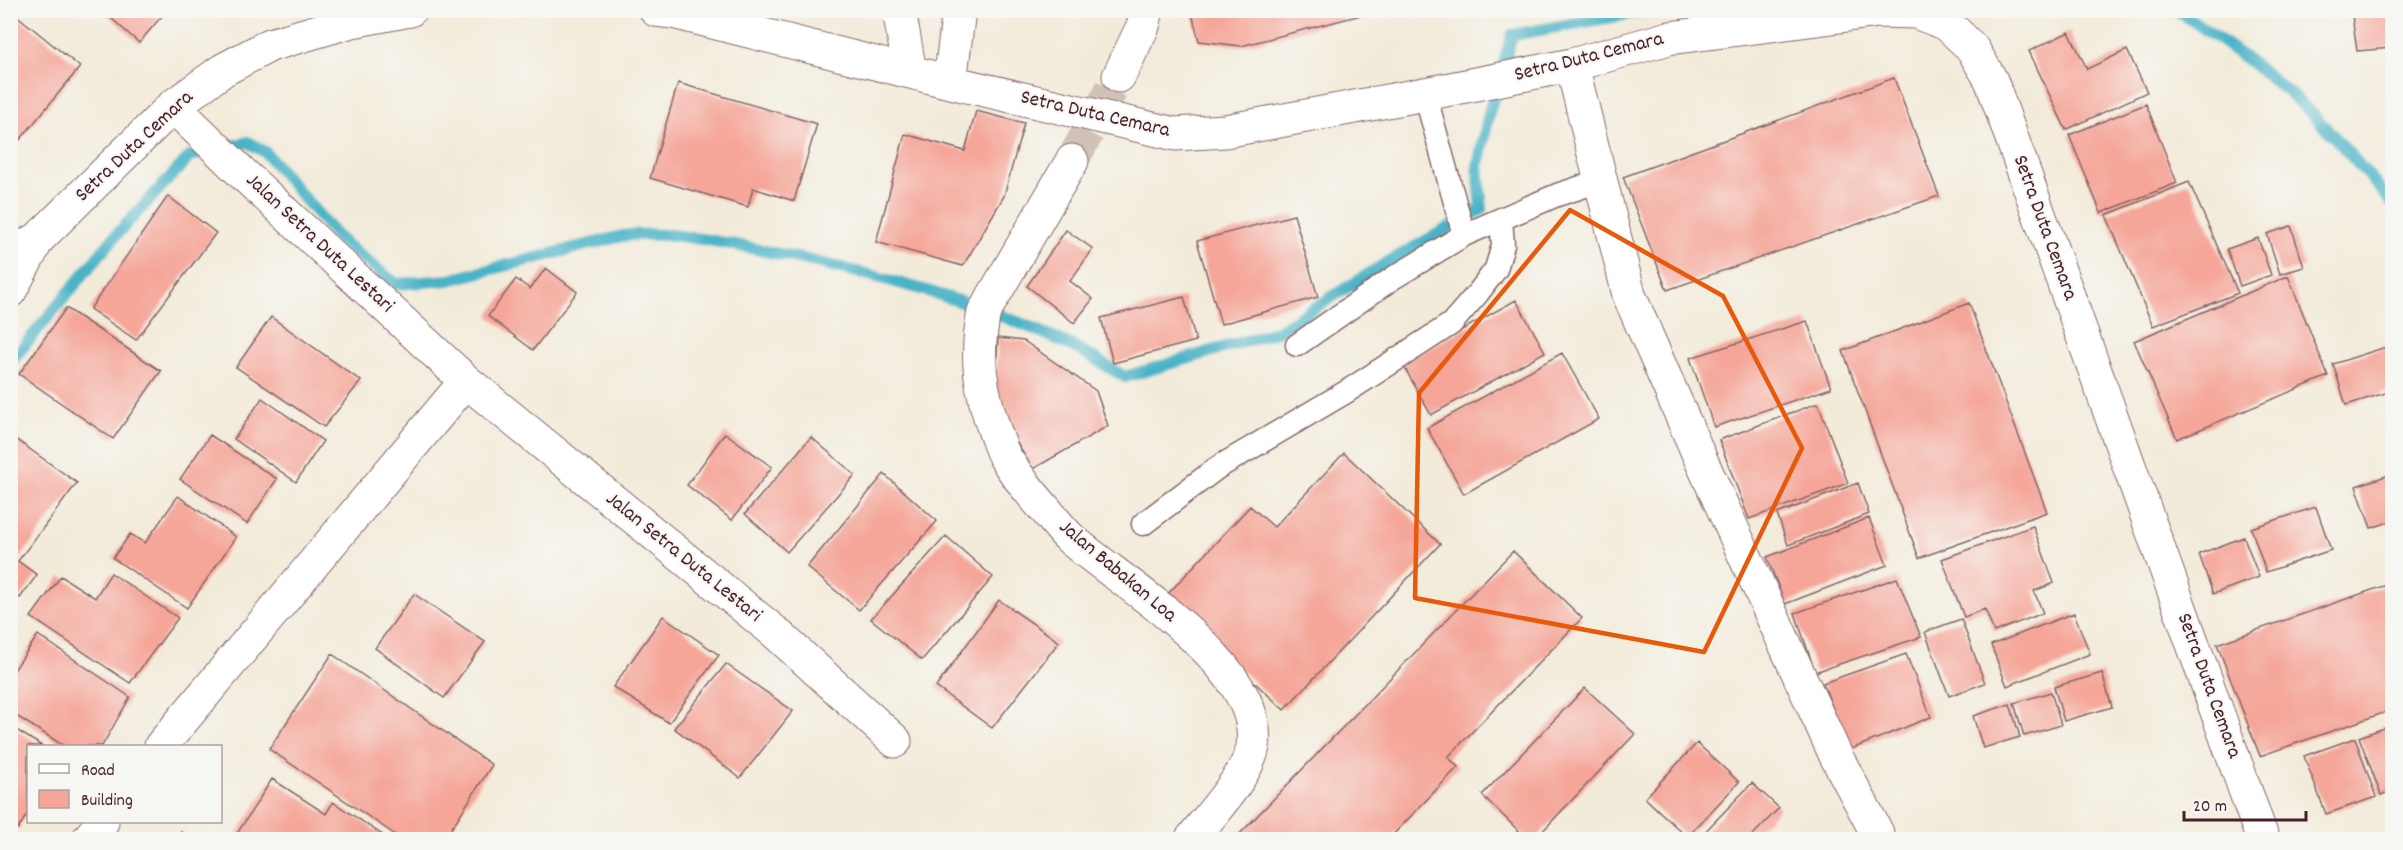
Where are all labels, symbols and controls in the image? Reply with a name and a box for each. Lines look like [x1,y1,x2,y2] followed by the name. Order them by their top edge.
[1511,25,1668,91] street label: Setra Duta Cemara
[69,83,202,210] street label: Setra Duta Cemara
[1017,83,1174,147] street label: Setra Duta Cemara
[2004,151,2085,306] street label: Setra Duta Cemara
[238,167,400,321] street label: Jalan Setra Duta Lestari
[598,485,768,631] street label: Jalan Setra Duta Lestari
[1051,513,1184,631] street label: Jalan Babakan Loa
[2168,609,2249,764] street label: Setra Duta Cemara
[27,745,222,823] legend
[81,759,115,784] text: Road
[2184,784,2306,822] scale bar
[81,789,133,814] text: Building
[2193,795,2227,820] text: 20 m

